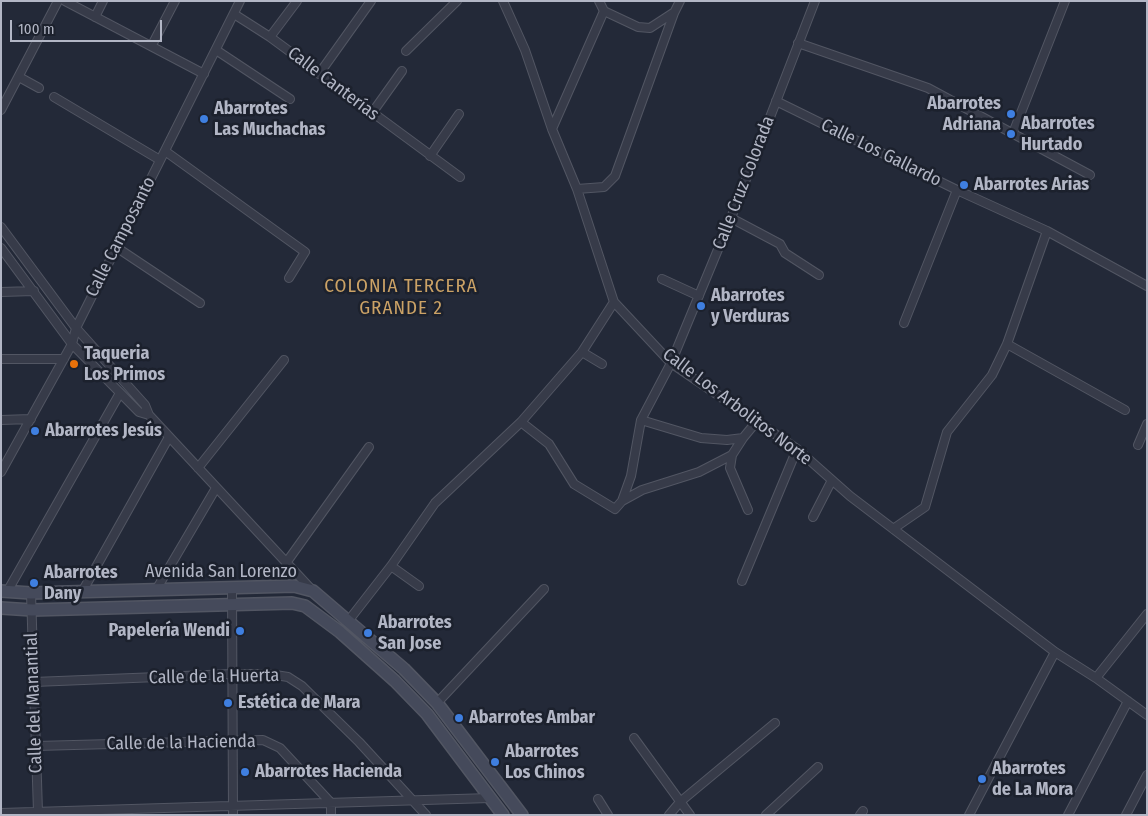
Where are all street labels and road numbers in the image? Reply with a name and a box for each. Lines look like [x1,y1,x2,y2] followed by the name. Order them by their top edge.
[283,43,383,125] street label: Calle Canterías
[709,113,779,253] street label: Calle Cruz Colorada
[817,115,945,191] street label: Calle Los Gallardo
[81,173,161,301] street label: Calle Camposanto
[658,344,816,470] street label: Calle Los Arbolitos Norte
[145,561,297,583] street label: Avenida San Lorenzo
[21,632,47,774] street label: Calle del Manantial
[148,665,280,689] street label: Calle de la Huerta
[106,731,256,755] street label: Calle de la Hacienda

